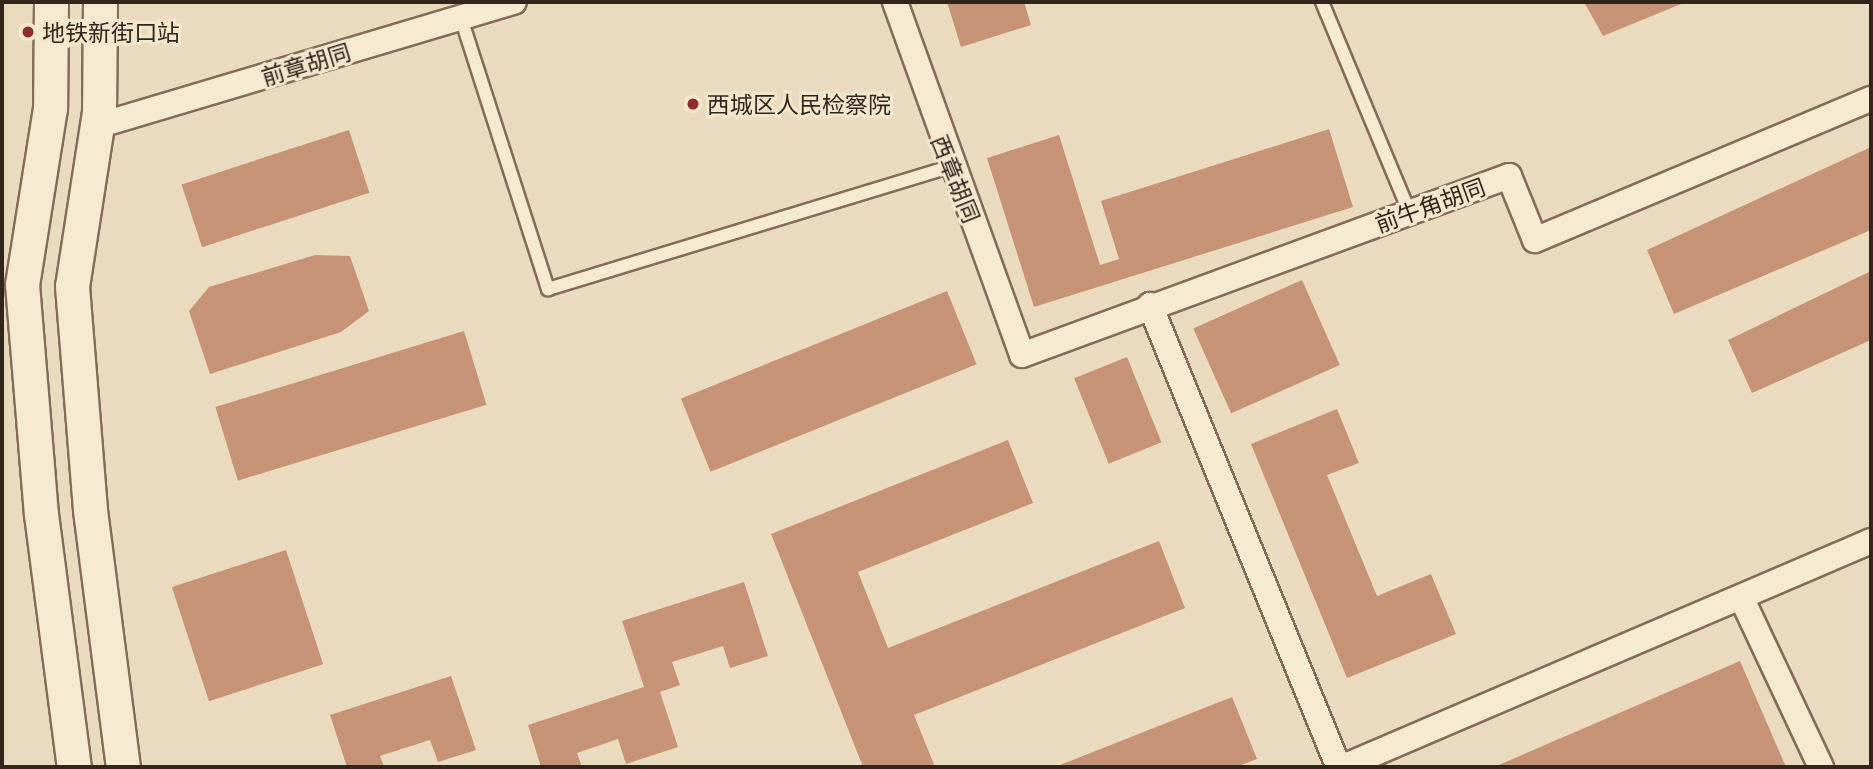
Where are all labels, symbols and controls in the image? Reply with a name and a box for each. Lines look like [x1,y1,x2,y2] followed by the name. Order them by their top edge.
[42,18,180,46] place label: 地铁新街口站
[20,24,36,40] marker: 地铁新街口站
[258,37,354,91] street label: 前章胡同
[707,90,891,118] place label: 西城区人民检察院
[685,96,701,112] marker: 西城区人民检察院
[926,131,986,227] street label: 西章胡同
[1371,172,1489,238] street label: 前牛角胡同

